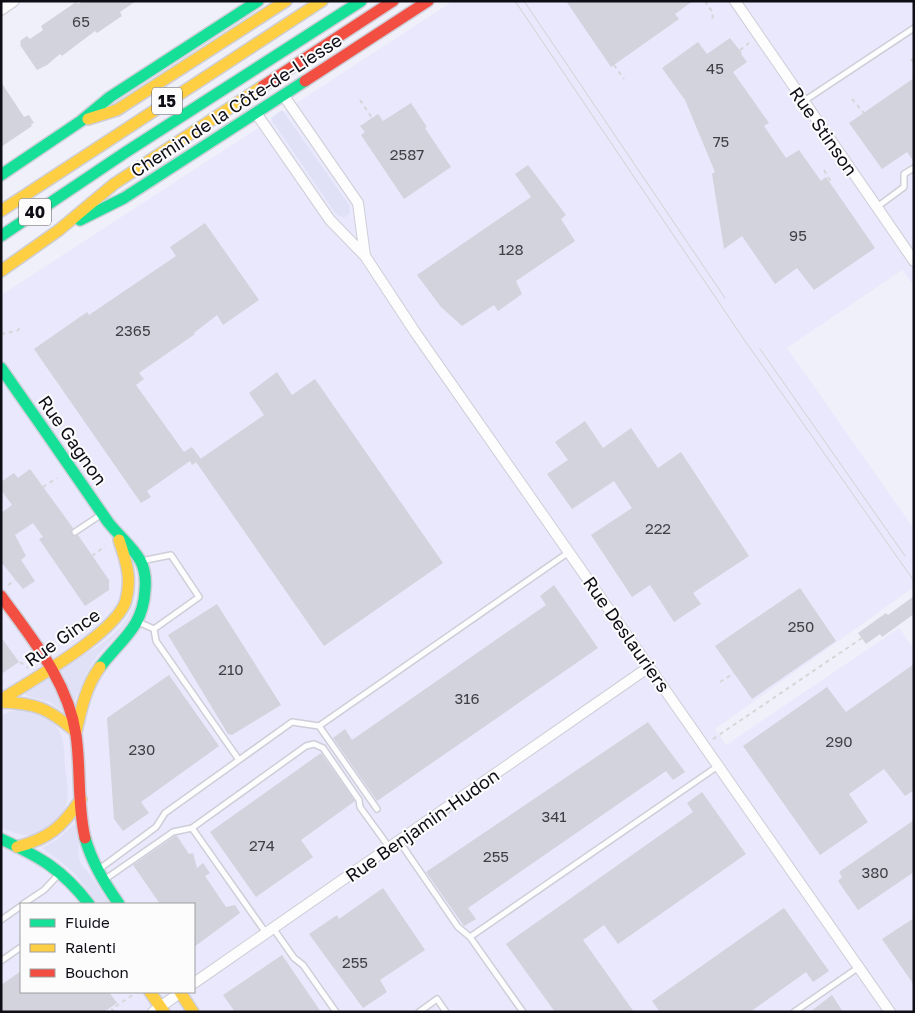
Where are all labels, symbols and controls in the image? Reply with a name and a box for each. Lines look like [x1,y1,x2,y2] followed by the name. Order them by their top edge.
[72,12,90,30] house number: 65
[126,28,346,182] street label: Chemin de la Côte-de-Liesse
[706,59,724,77] house number: 45
[785,82,863,180] street label: Rue Stinson
[152,88,182,114] road number: 15
[713,132,729,150] house number: 75
[390,145,424,163] house number: 2587
[19,198,51,226] road number: 40
[789,226,807,244] house number: 95
[498,240,524,258] house number: 128
[115,321,151,339] house number: 2365
[34,391,112,489] street label: Rue Gagnon
[645,519,671,537] house number: 222
[579,572,675,696] street label: Rue Deslauriers
[20,603,104,671] street label: Rue Gince
[788,617,814,635] house number: 250
[218,660,244,678] house number: 210
[454,689,480,707] house number: 316
[825,732,853,750] house number: 290
[129,740,155,758] house number: 230
[341,764,503,886] street label: Rue Benjamin-Hudon
[541,807,567,825] house number: 341
[249,836,275,854] house number: 274
[483,847,509,865] house number: 255
[861,863,889,881] house number: 380
[20,903,195,993] legend
[65,913,110,931] text: Fluide
[65,938,116,956] text: Ralenti
[342,953,368,971] house number: 255
[65,963,129,981] text: Bouchon

